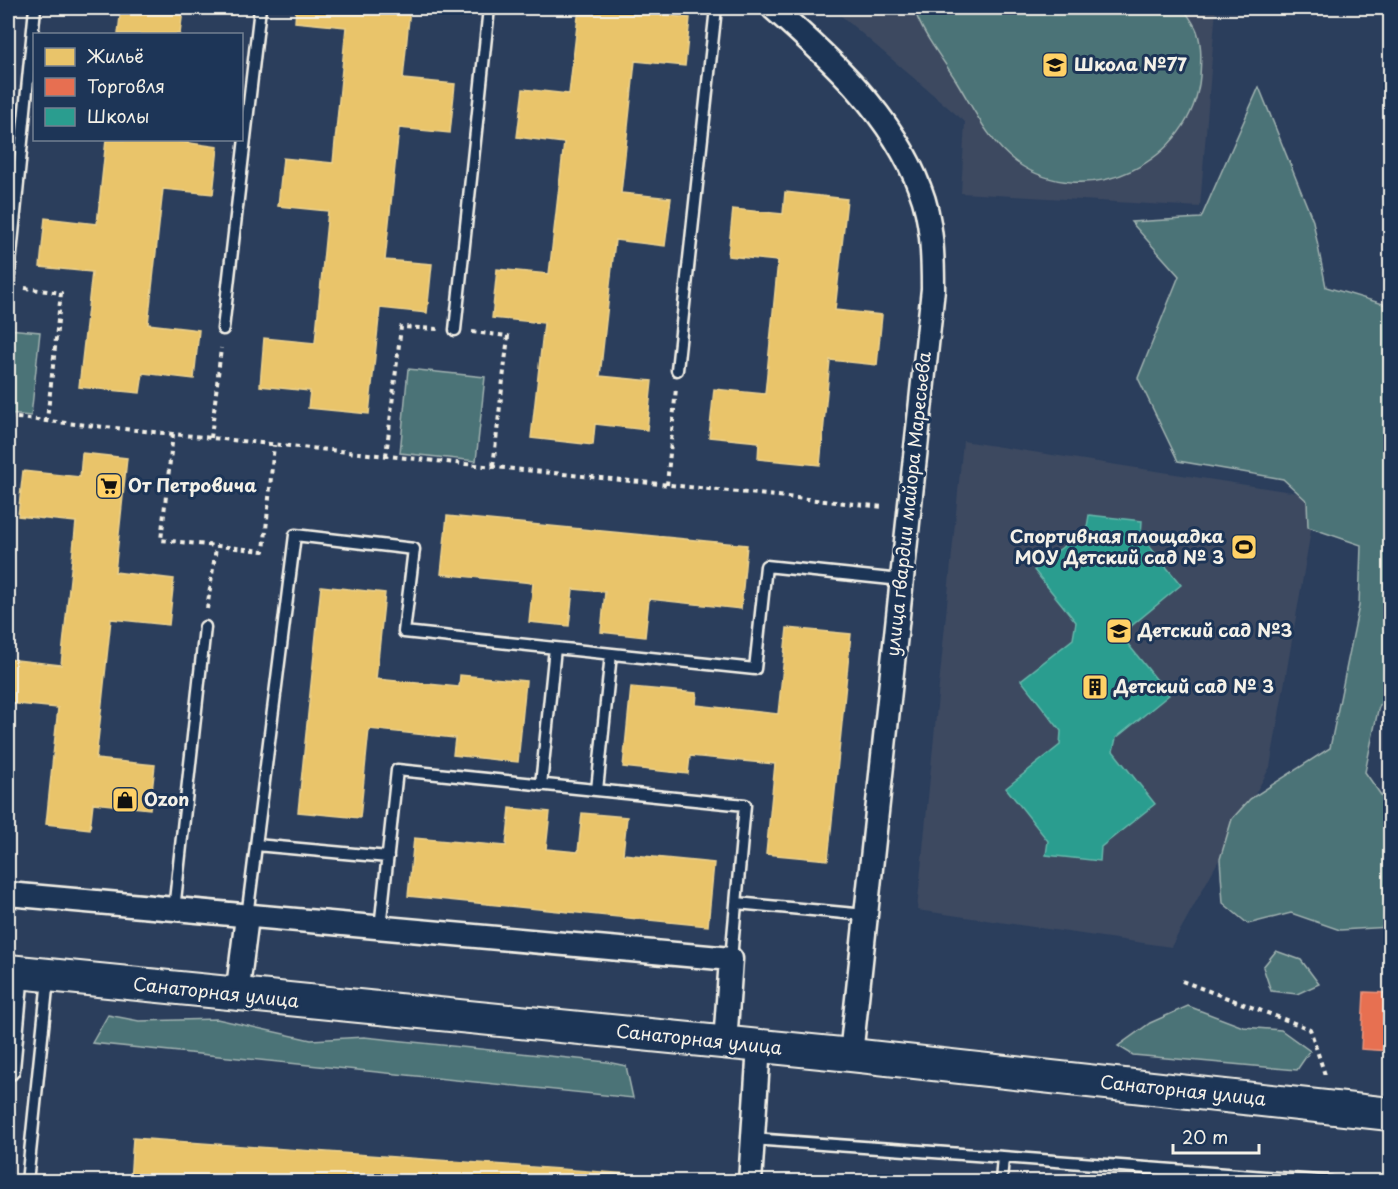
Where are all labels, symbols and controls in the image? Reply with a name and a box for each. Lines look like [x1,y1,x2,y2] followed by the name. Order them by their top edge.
[33,33,243,141] legend
[86,42,144,69] text: Жильё
[1040,50,1070,80] school or university icon: Школа №77
[1074,50,1187,77] place label: Школа №77
[87,72,165,99] text: Торговля
[87,102,150,129] text: Школы
[878,349,937,658] street label: улица гвардии майора Маресьева
[94,471,124,501] supermarket icon: От Петровича
[128,471,257,498] place label: От Петровича
[1010,522,1224,570] place label: Спортивная площадка МОУ Детский сад № 3
[1229,532,1259,562] sports icon: Спортивная площадка МОУ Детский сад № 3
[1104,616,1134,646] school or university icon: Детский сад №3
[1137,616,1293,643] place label: Детский сад №3
[1080,672,1110,702] building icon: Детский сад № 3
[1113,672,1274,699] place label: Детский сад № 3
[110,785,140,815] shop icon: Ozon
[144,785,189,812] place label: Ozon
[132,969,301,1014] street label: Санаторная улица
[615,1016,784,1061] street label: Санаторная улица
[1099,1067,1268,1112] street label: Санаторная улица
[1173,1117,1258,1155] scale bar
[1182,1123,1228,1150] text: 20 m

